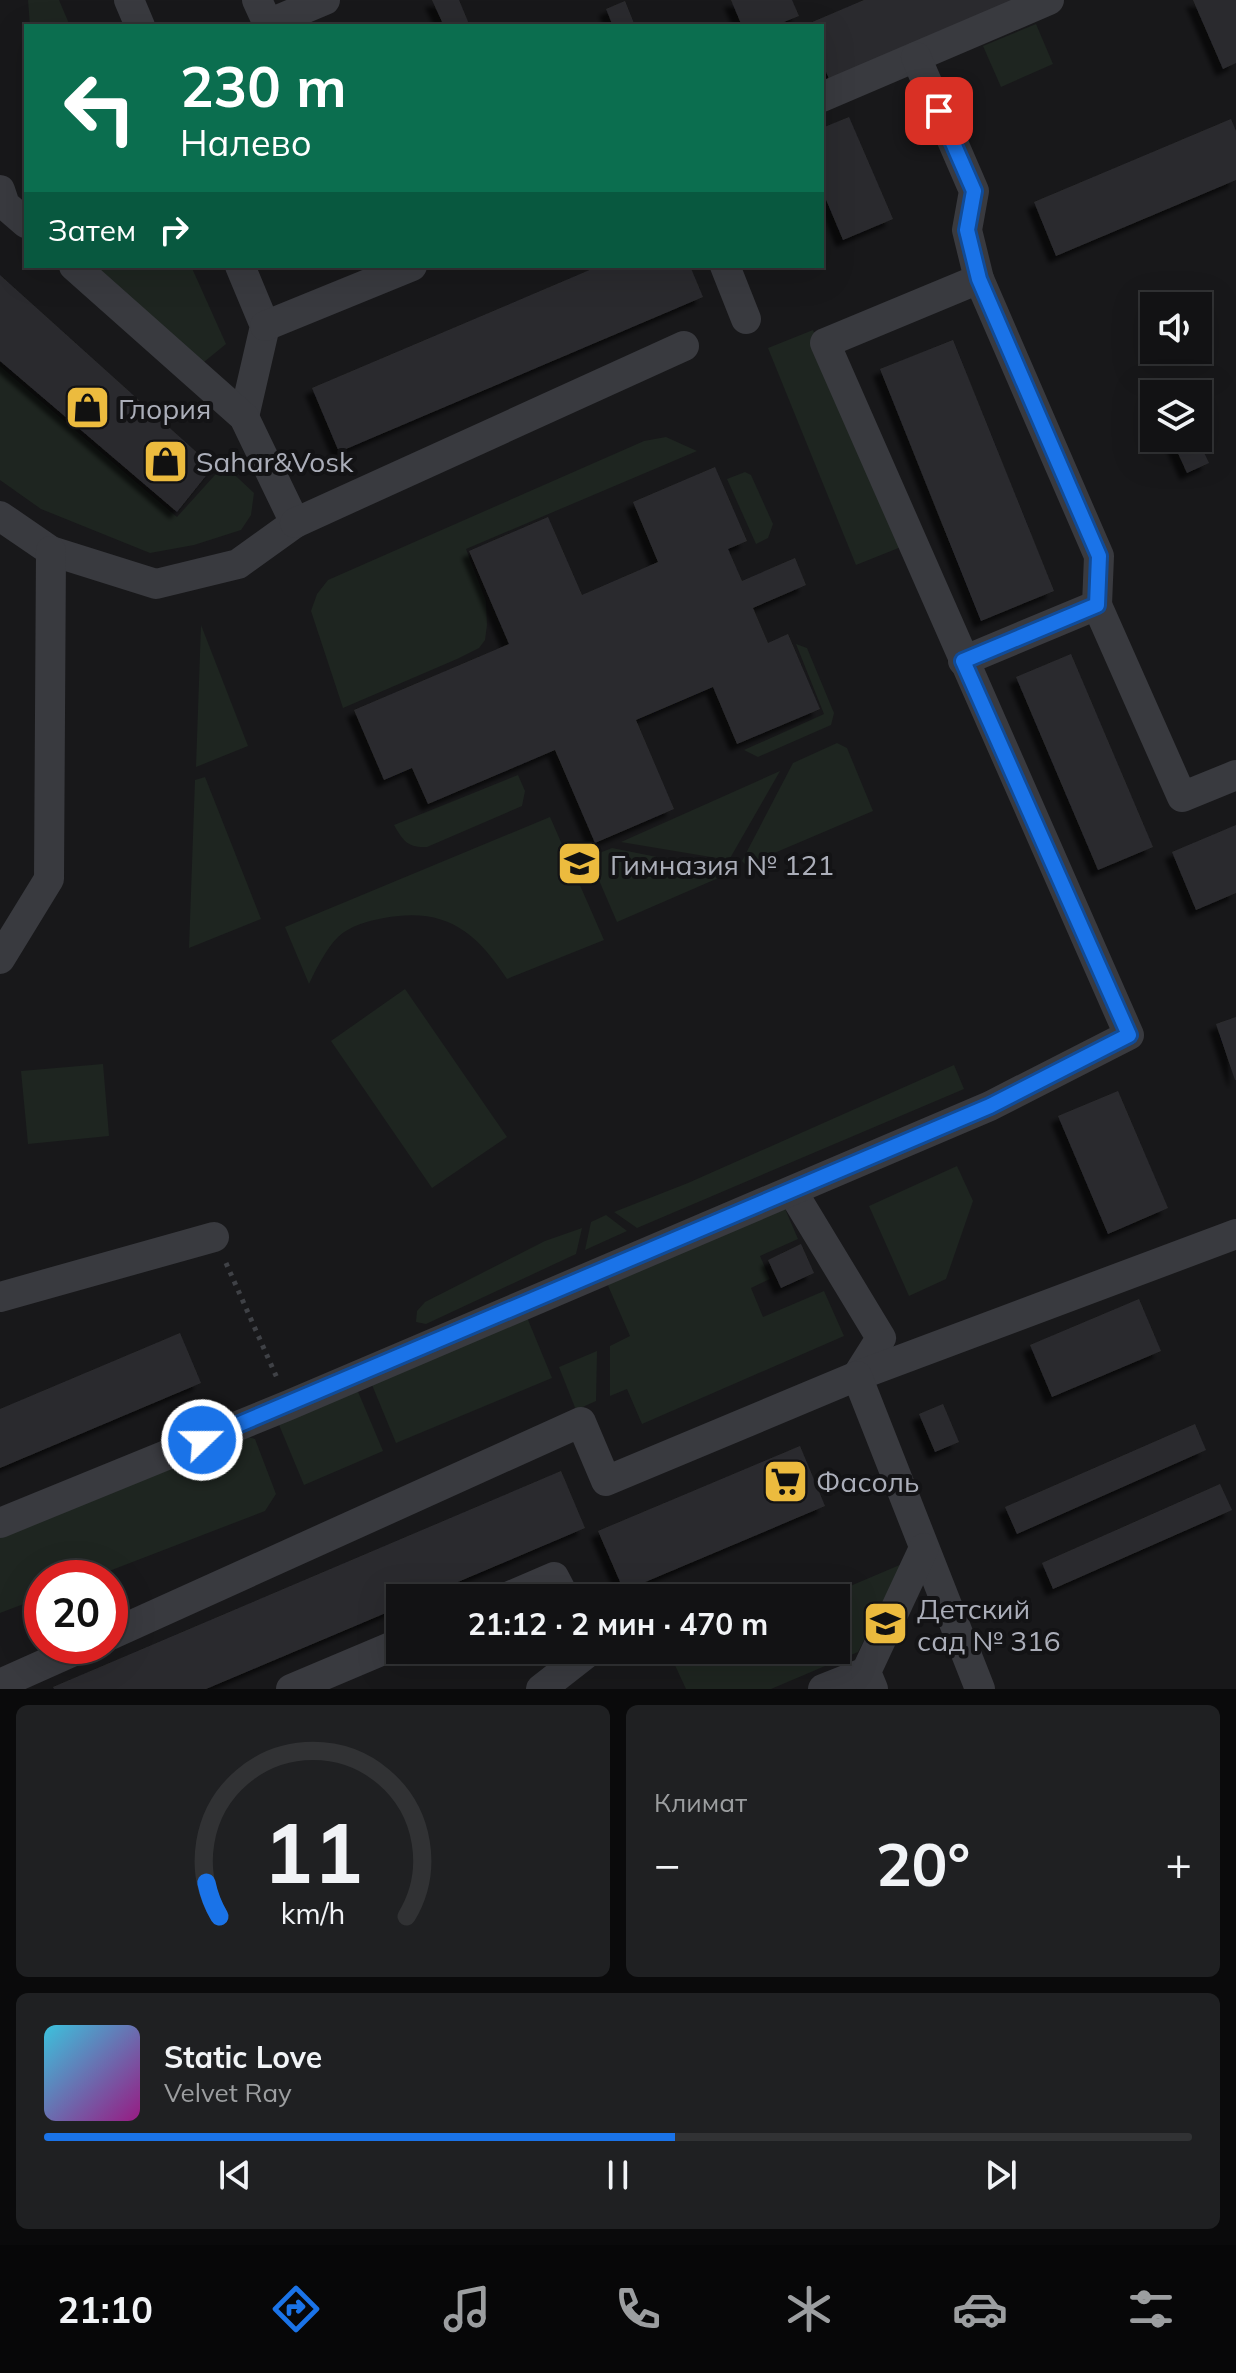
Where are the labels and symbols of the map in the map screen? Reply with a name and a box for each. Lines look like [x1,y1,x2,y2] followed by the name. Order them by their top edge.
[905,77,973,145] pin
[63,384,111,432] shop icon: Глория
[118,391,211,426] place label: Глория
[141,437,189,485] shop icon: Sahar&Vosk
[196,444,354,479] place label: Sahar&Vosk
[555,840,603,888] school or university icon: Гимназия № 121
[610,847,834,882] place label: Гимназия № 121
[160,1398,244,1482] position arrow
[761,1457,809,1505] supermarket icon: Фасоль
[816,1464,919,1499] place label: Фасоль
[24,1560,128,1664] speed limit sign: 20
[917,1591,1061,1658] place label: Детский сад № 316
[862,1600,910,1648] school or university icon: Детский сад № 316

